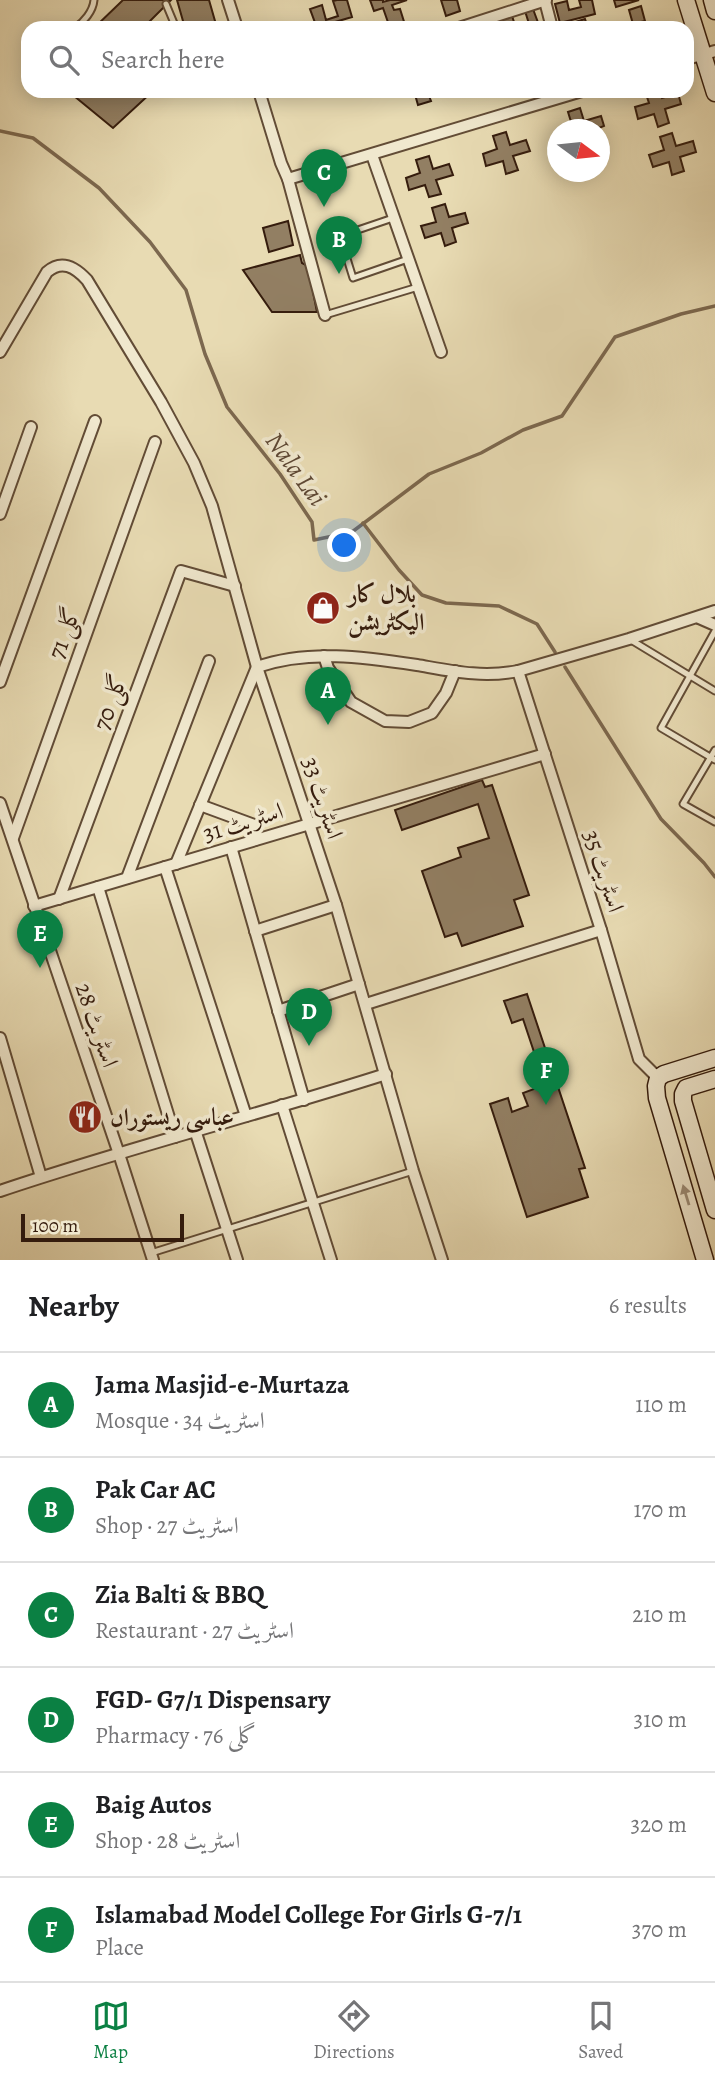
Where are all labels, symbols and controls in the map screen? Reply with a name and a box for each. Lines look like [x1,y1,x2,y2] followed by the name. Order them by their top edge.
[21,21,694,98] search box
[45,41,83,79] icon: search
[101,42,225,77] text: Search here
[547,119,610,182] north arrow
[301,149,347,207] pin: C
[316,216,362,274] pin: B
[257,425,335,513] water label: Nala Lai
[327,528,361,562] your location
[345,578,424,638] place label: بلال کار الیکٹریشن
[304,589,342,627] shop icon: بلال کار الیکٹریشن
[40,603,89,664] street label: گلی 71
[305,667,351,725] pin: A
[85,669,136,735] street label: گلی 70
[295,753,351,843] street label: اسٹریٹ 33
[199,795,287,849] street label: اسٹریٹ 31
[576,826,632,916] street label: اسٹریٹ 35
[17,910,63,968] pin: E
[68,978,126,1072] street label: اسٹریٹ 28
[286,988,332,1046] pin: D
[523,1047,569,1105] pin: F
[66,1098,104,1136] restaurant icon: عباسی ریستوراں
[110,1101,234,1134] place label: عباسی ریستوراں
[680,1184,690,1205] one-way arrow
[21,1211,184,1243] scale bar
[32,1213,78,1239] text: 100 m
[28,1286,119,1326] text: Nearby
[609,1290,687,1321] text: 6 results
[95,1367,350,1402] text: Jama Masjid-e-Murtaza
[44,1389,58,1420] text: A
[635,1389,687,1420] text: 110 m
[95,1405,265,1436] text: Mosque · اسٹریٹ 34
[95,1472,216,1507] text: Pak Car AC
[44,1494,58,1525] text: B
[634,1494,687,1525] text: 170 m
[95,1510,239,1541] text: Shop · اسٹریٹ 27
[95,1577,265,1612] text: Zia Balti & BBQ
[44,1599,58,1630] text: C
[632,1599,687,1630] text: 210 m
[95,1615,294,1646] text: Restaurant · اسٹریٹ 27
[95,1682,330,1717] text: FGD- G7/1 Dispensary
[43,1704,59,1735] text: D
[634,1704,687,1735] text: 310 m
[95,1720,257,1751] text: Pharmacy · گلی 76
[95,1787,212,1822] text: Baig Autos
[44,1809,58,1840] text: E
[631,1809,687,1840] text: 320 m
[95,1825,240,1856] text: Shop · اسٹریٹ 28
[95,1897,522,1932] text: Islamabad Model College For Girls G-7/1
[45,1914,57,1945] text: F
[632,1914,687,1945] text: 370 m
[95,1932,144,1963] text: Place
[92,1997,130,2065] tab: Map
[313,1997,395,2065] tab: Directions
[578,1997,623,2065] tab: Saved

